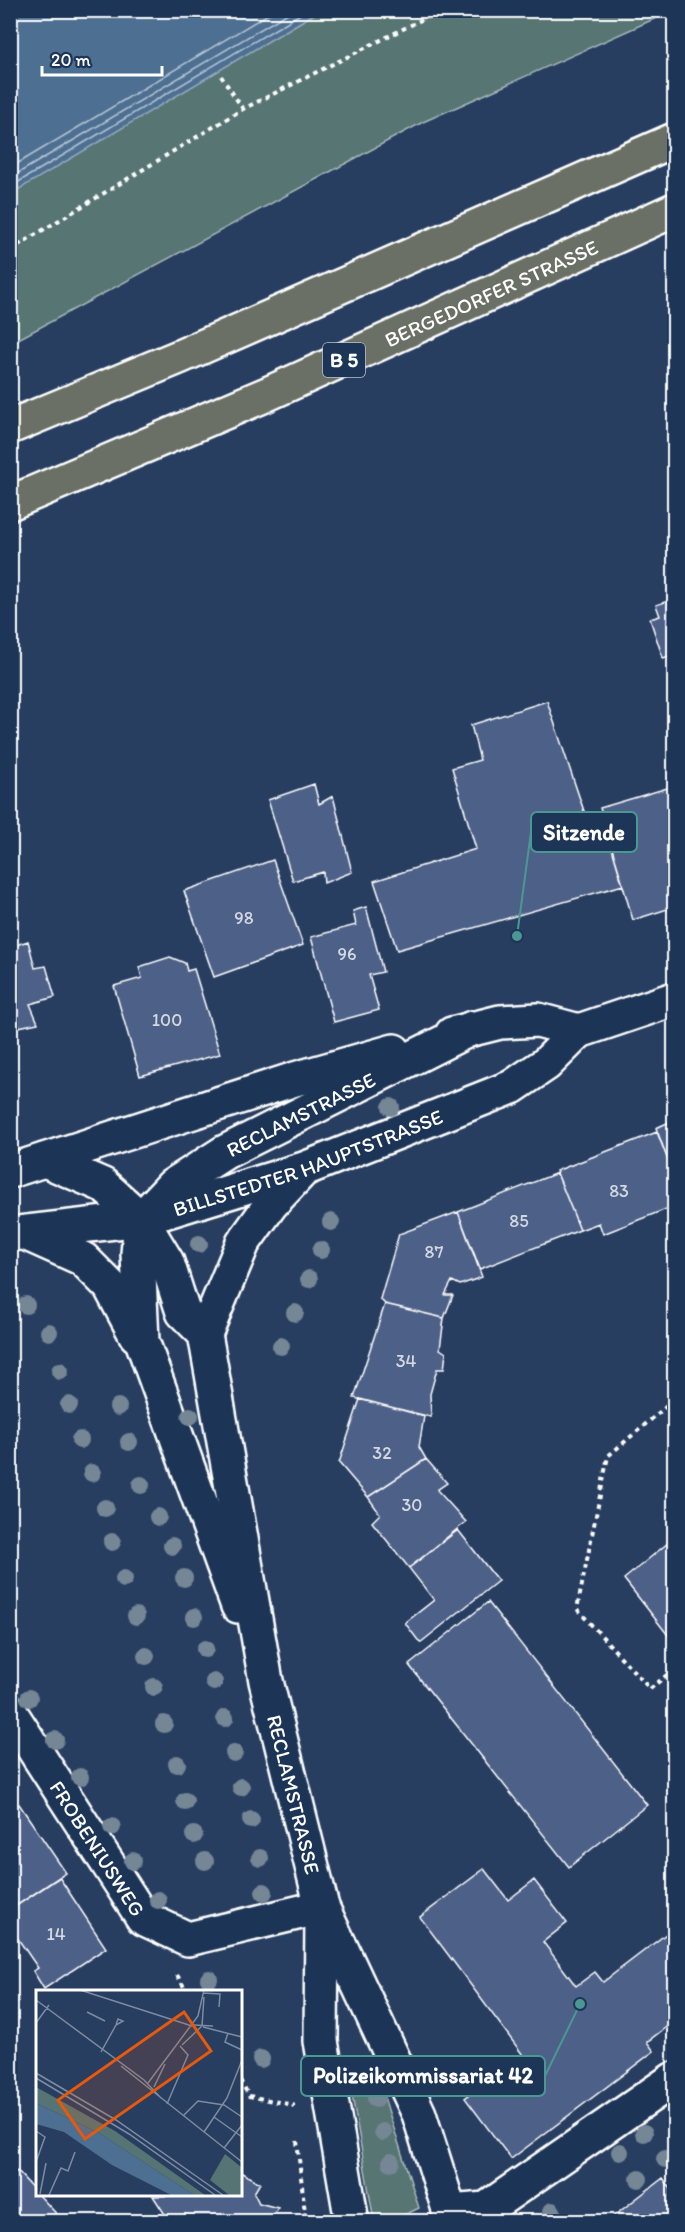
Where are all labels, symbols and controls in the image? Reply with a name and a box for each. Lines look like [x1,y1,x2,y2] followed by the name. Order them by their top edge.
[42,39,162,77] scale bar
[51,49,91,71] text: 20 m
[381,234,602,352] street label: BERGEDORFER STRASSE
[323,343,365,377] road number: B 5
[531,812,637,852] callout: Sitzende
[543,819,625,846] text: Sitzende
[234,907,254,929] house number: 98
[338,943,356,965] house number: 96
[152,1009,182,1031] house number: 100
[222,1066,379,1162] street label: RECLAMSTRASSE
[170,1103,446,1221] street label: BILLSTEDTER HAUPTSTRASSE
[609,1180,629,1202] house number: 83
[509,1210,529,1232] house number: 85
[425,1241,443,1263] house number: 87
[396,1350,416,1372] house number: 34
[372,1442,392,1464] house number: 32
[402,1494,422,1516] house number: 30
[262,1712,326,1877] street label: RECLAMSTRASSE
[45,1776,151,1921] street label: FROBENIUSWEG
[46,1923,66,1945] house number: 14
[36,1990,242,2196] inset map
[301,2056,545,2096] callout: Polizeikommissariat 42
[313,2062,533,2089] text: Polizeikommissariat 42

